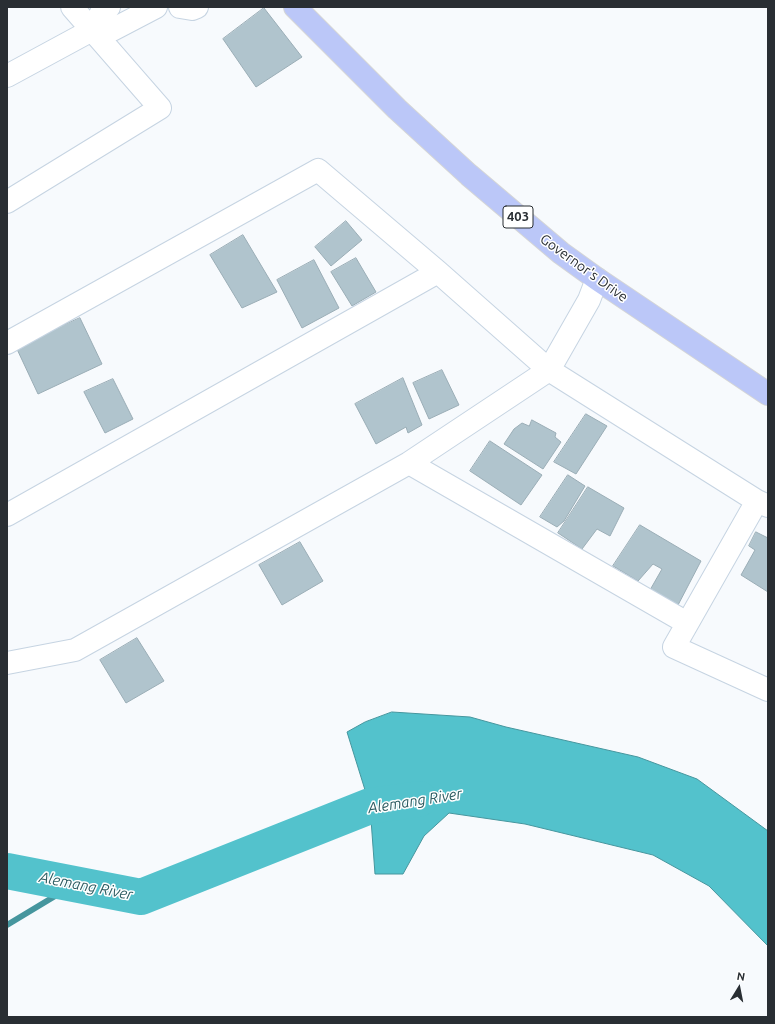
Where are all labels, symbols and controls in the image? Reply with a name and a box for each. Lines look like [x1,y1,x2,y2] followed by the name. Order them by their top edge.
[503,206,533,228] road number: 403
[537,230,631,306] street label: Governor's Drive
[367,785,463,817] water label: Alemang River
[38,868,134,904] water label: Alemang River
[719,968,759,1008] north arrow
[736,970,746,983] text: N

